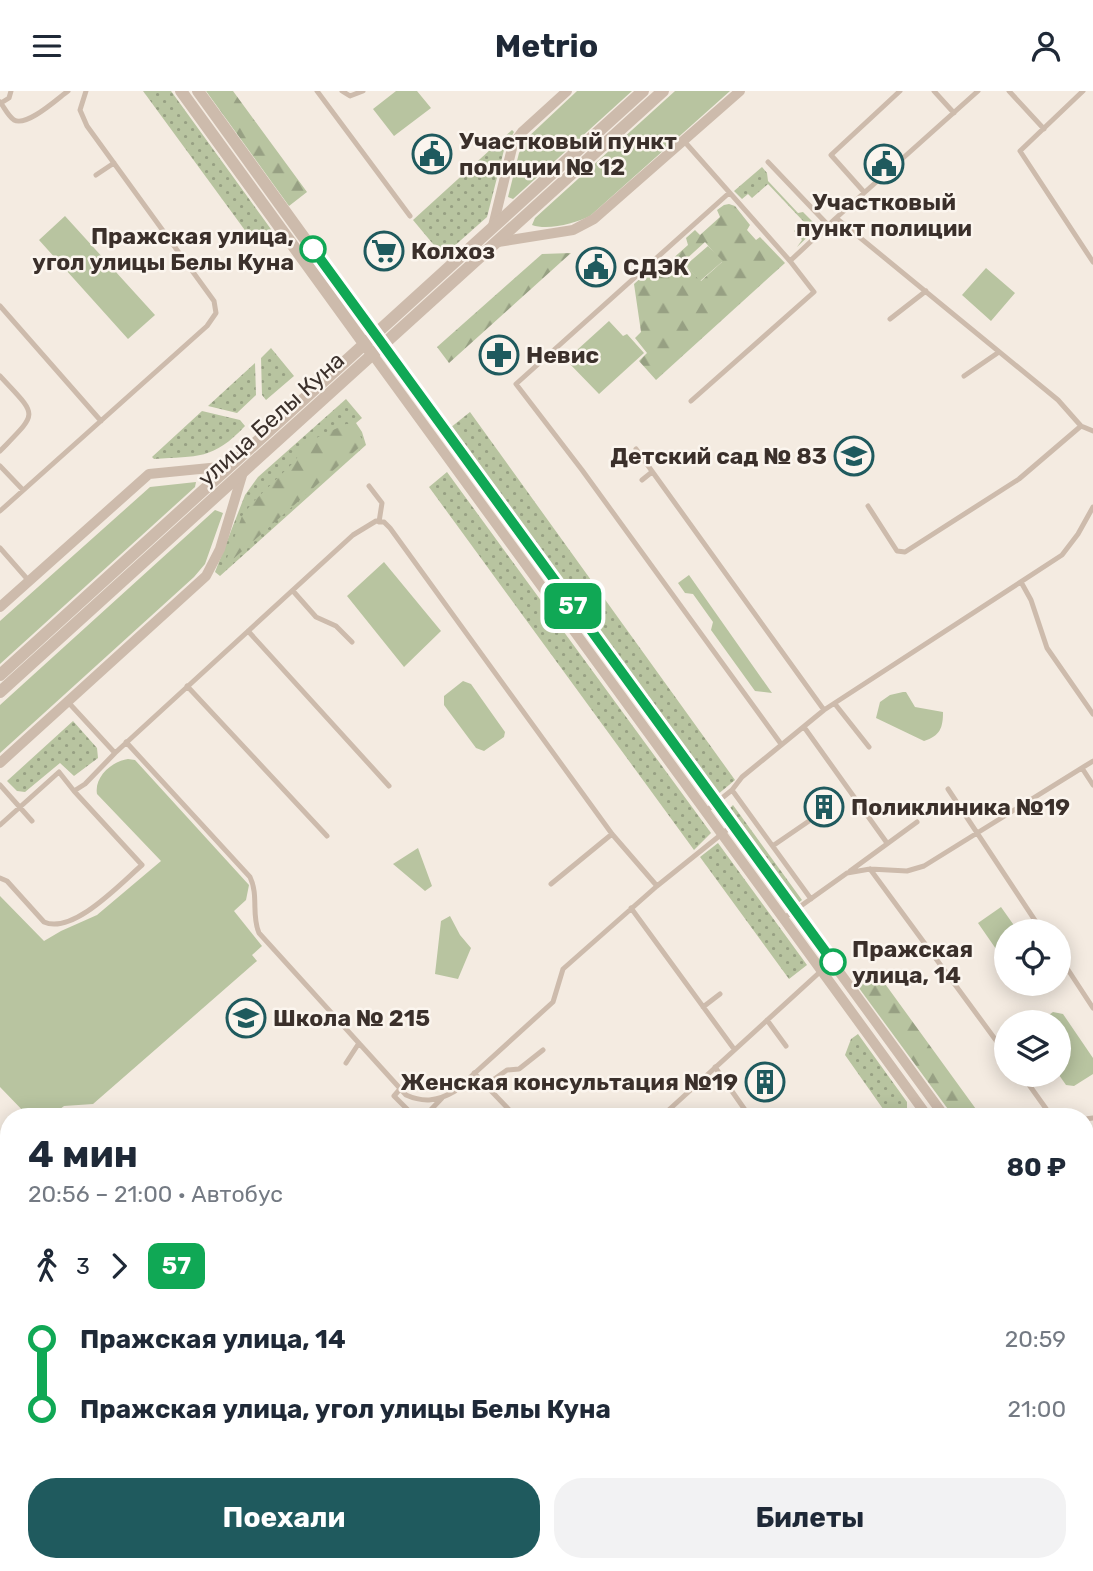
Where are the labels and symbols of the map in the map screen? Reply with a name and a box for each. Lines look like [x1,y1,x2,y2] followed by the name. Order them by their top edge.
[459,127,677,181] place label: Участковый пункт полиции № 12
[411,133,453,175] public building icon: Участковый пункт полиции № 12
[863,143,905,185] public building icon: Участковый пункт полиции
[796,188,972,242] place label: Участковый пункт полиции
[32,222,294,276] place label: Пражская улица, угол улицы Белы Куна
[363,230,405,272] supermarket icon: Колхоз
[300,236,326,262] marker: Пражская улица, угол улицы Белы Куна
[411,237,495,265] place label: Колхоз
[575,246,617,288] public building icon: СДЭК
[623,253,689,281] place label: СДЭК
[478,334,520,376] pharmacy icon: Невис
[526,341,599,369] place label: Невис
[192,346,350,492] street label: улица Белы Куна
[833,435,875,477] school or university icon: Детский сад № 83
[610,442,827,470] place label: Детский сад № 83
[542,583,604,629] line badge: 57
[803,786,845,828] building icon: Поликлиника №19
[851,793,1070,821] place label: Поликлиника №19
[852,935,973,989] place label: Пражская улица, 14
[820,949,846,975] marker: Пражская улица, 14
[225,997,267,1039] school or university icon: Школа № 215
[273,1004,430,1032] place label: Школа № 215
[744,1061,786,1103] building icon: Женская консультация №19
[400,1068,738,1096] place label: Женская консультация №19

